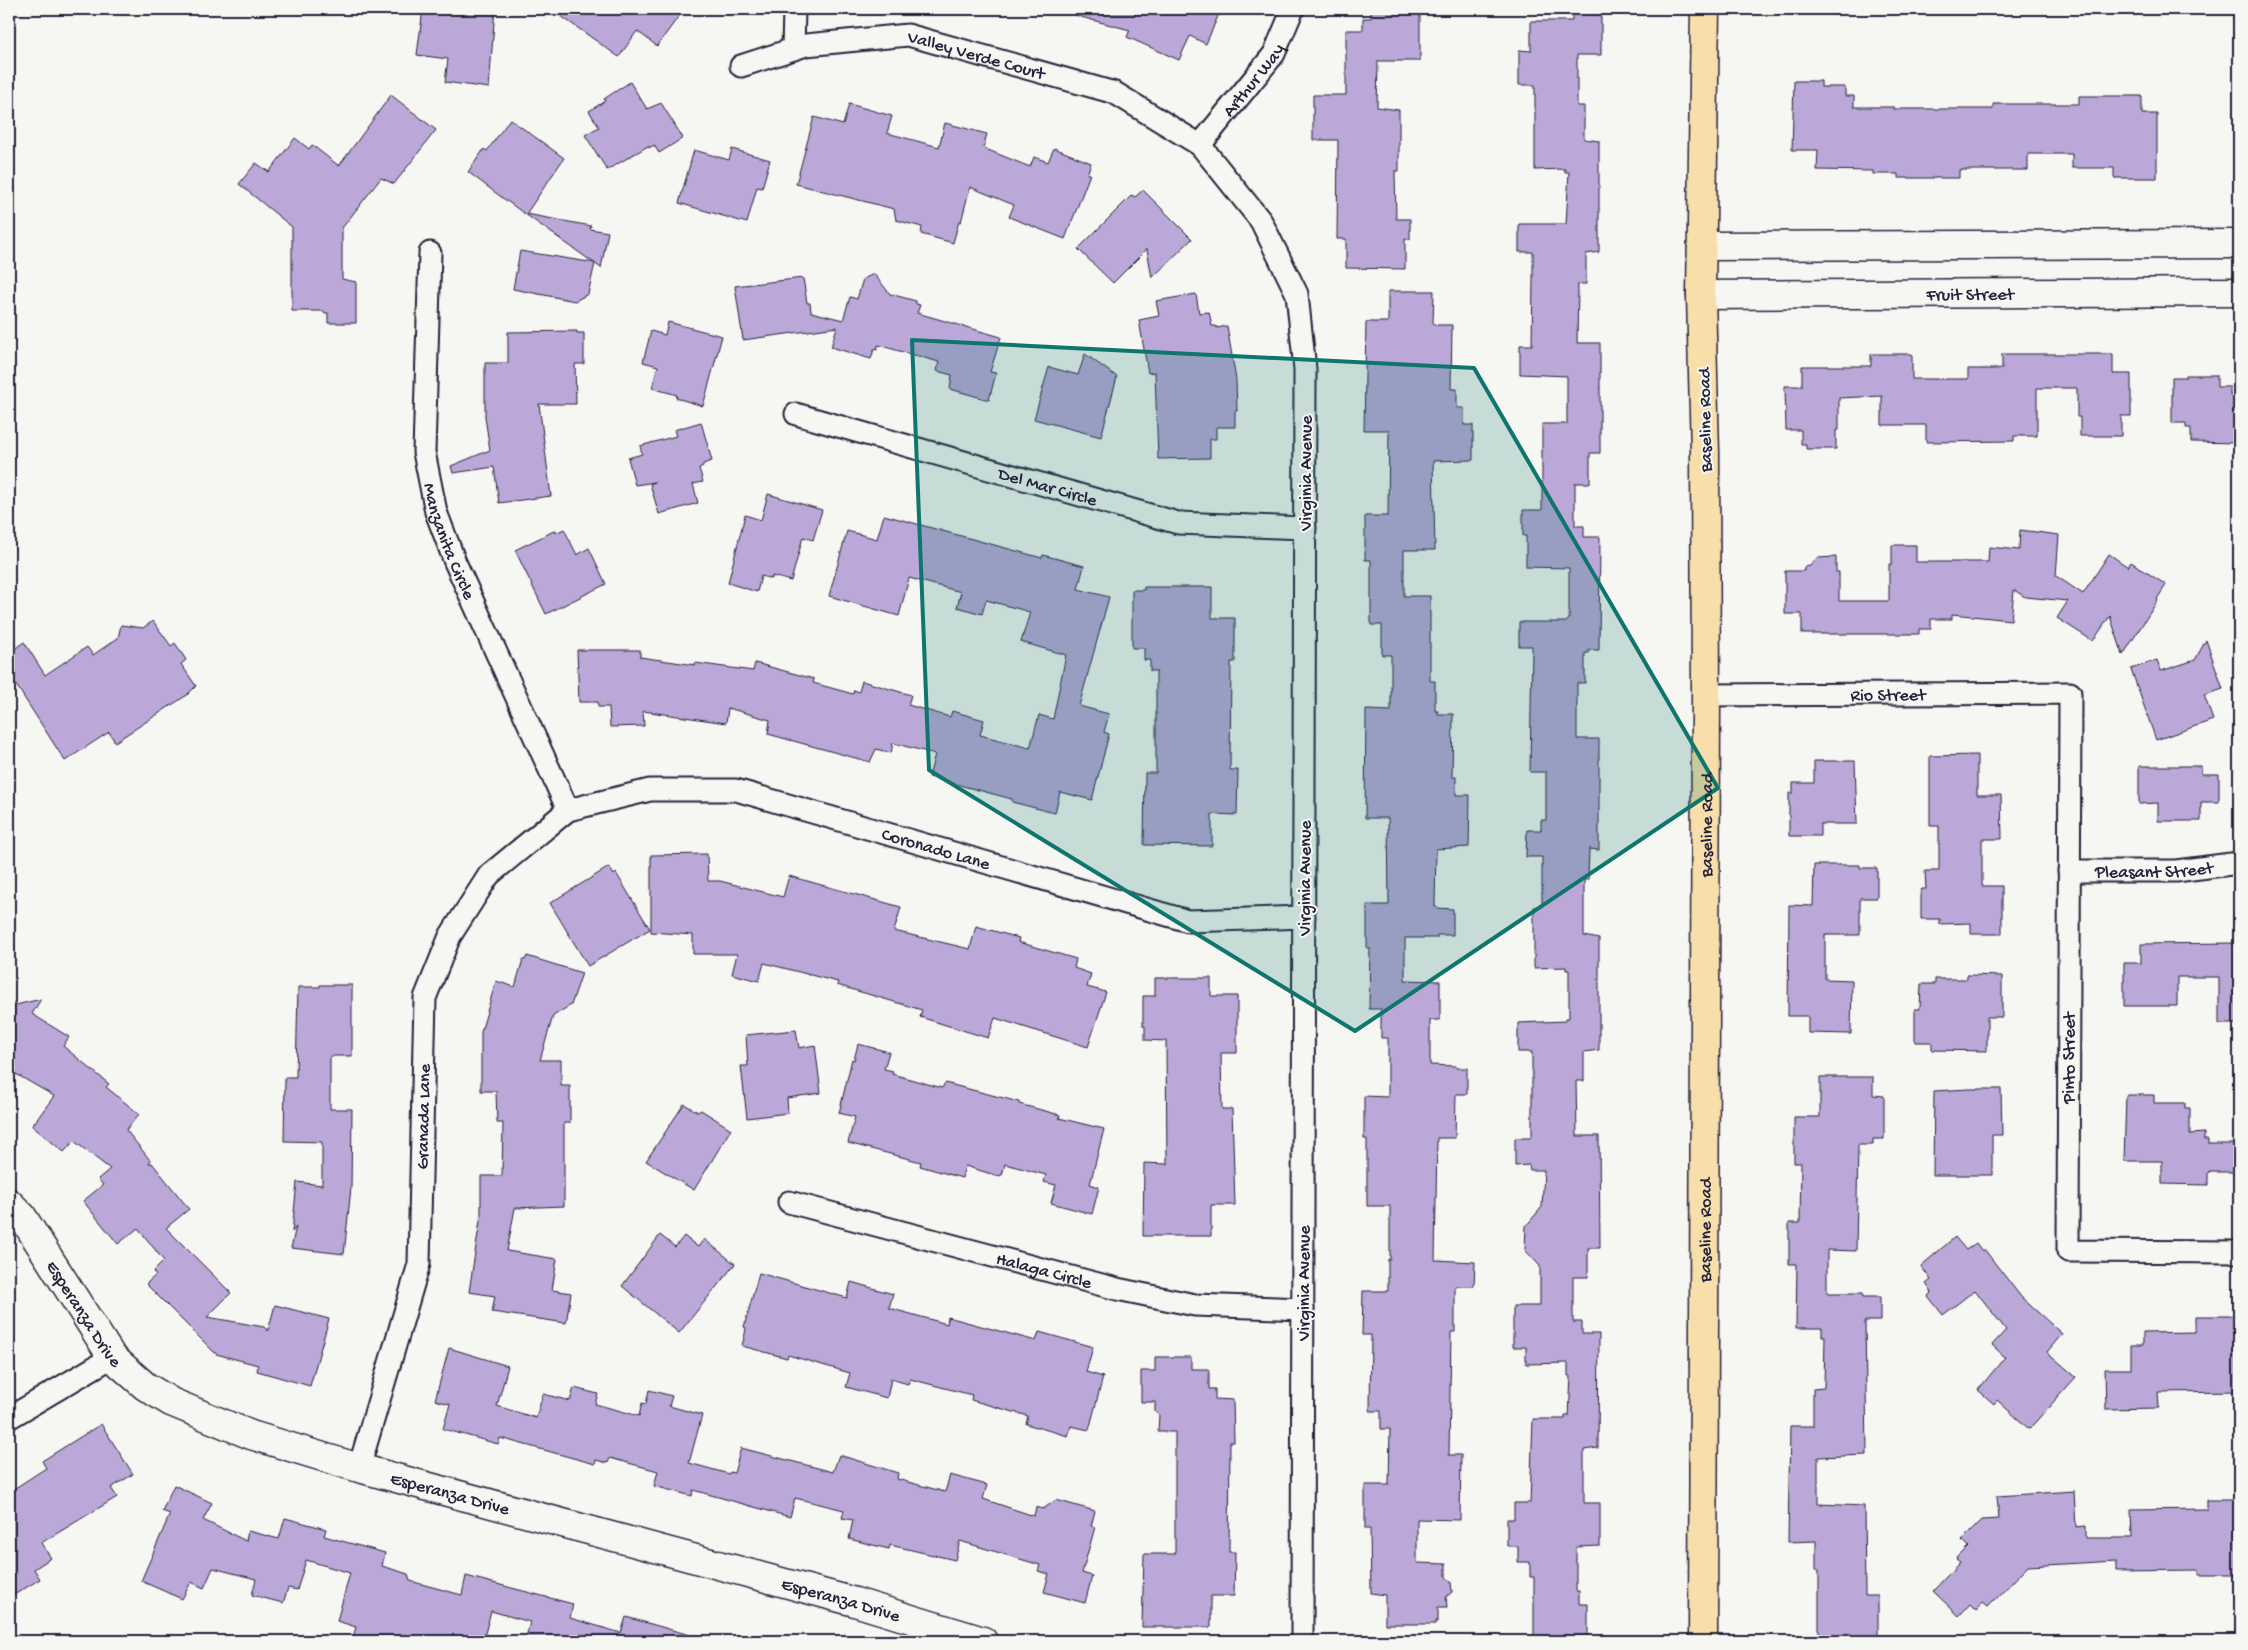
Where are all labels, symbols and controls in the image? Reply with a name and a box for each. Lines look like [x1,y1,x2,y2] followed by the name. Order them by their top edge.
[904,27,1048,86] street label: Valley Verde Court
[1219,41,1290,122] street label: Arthur Way
[1925,285,2016,307] street label: Fruit Street
[1695,366,1718,473] street label: Baseline Road
[1297,415,1318,532] street label: Virginia Avenue
[994,464,1100,513] street label: Del Mar Circle
[417,481,479,604] street label: Manzanita Circle
[1850,686,1927,707] street label: Rio Street
[1697,771,1719,878] street label: Baseline Road
[1296,820,1317,937] street label: Virginia Avenue
[879,825,993,876] street label: Coronado Lane
[2094,858,2216,884] street label: Pleasant Street
[2060,1011,2081,1105] street label: Pinto Street
[413,1063,437,1170] street label: Granada Lane
[1696,1176,1717,1283] street label: Baseline Road
[1295,1225,1316,1342] street label: Virginia Avenue
[993,1249,1094,1295] street label: Halaga Circle
[40,1258,125,1374] street label: Esperanza Drive
[388,1469,512,1521] street label: Esperanza Drive
[779,1575,903,1628] street label: Esperanza Drive

